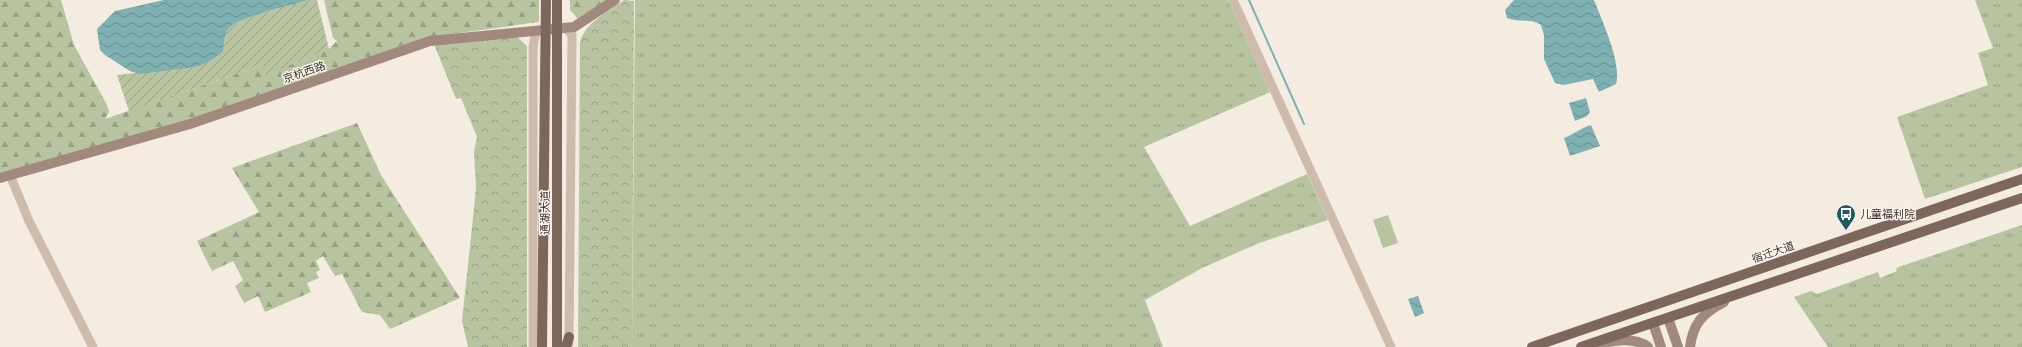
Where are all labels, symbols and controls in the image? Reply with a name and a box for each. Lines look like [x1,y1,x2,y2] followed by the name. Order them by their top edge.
[281,58,327,86] street label: 京杭西路
[538,191,552,235] street label: 通湖大道
[1835,203,1857,231] bus stop icon: 儿童福利院
[1860,207,1915,221] place label: 儿童福利院
[1750,238,1796,266] street label: 宿迁大道

